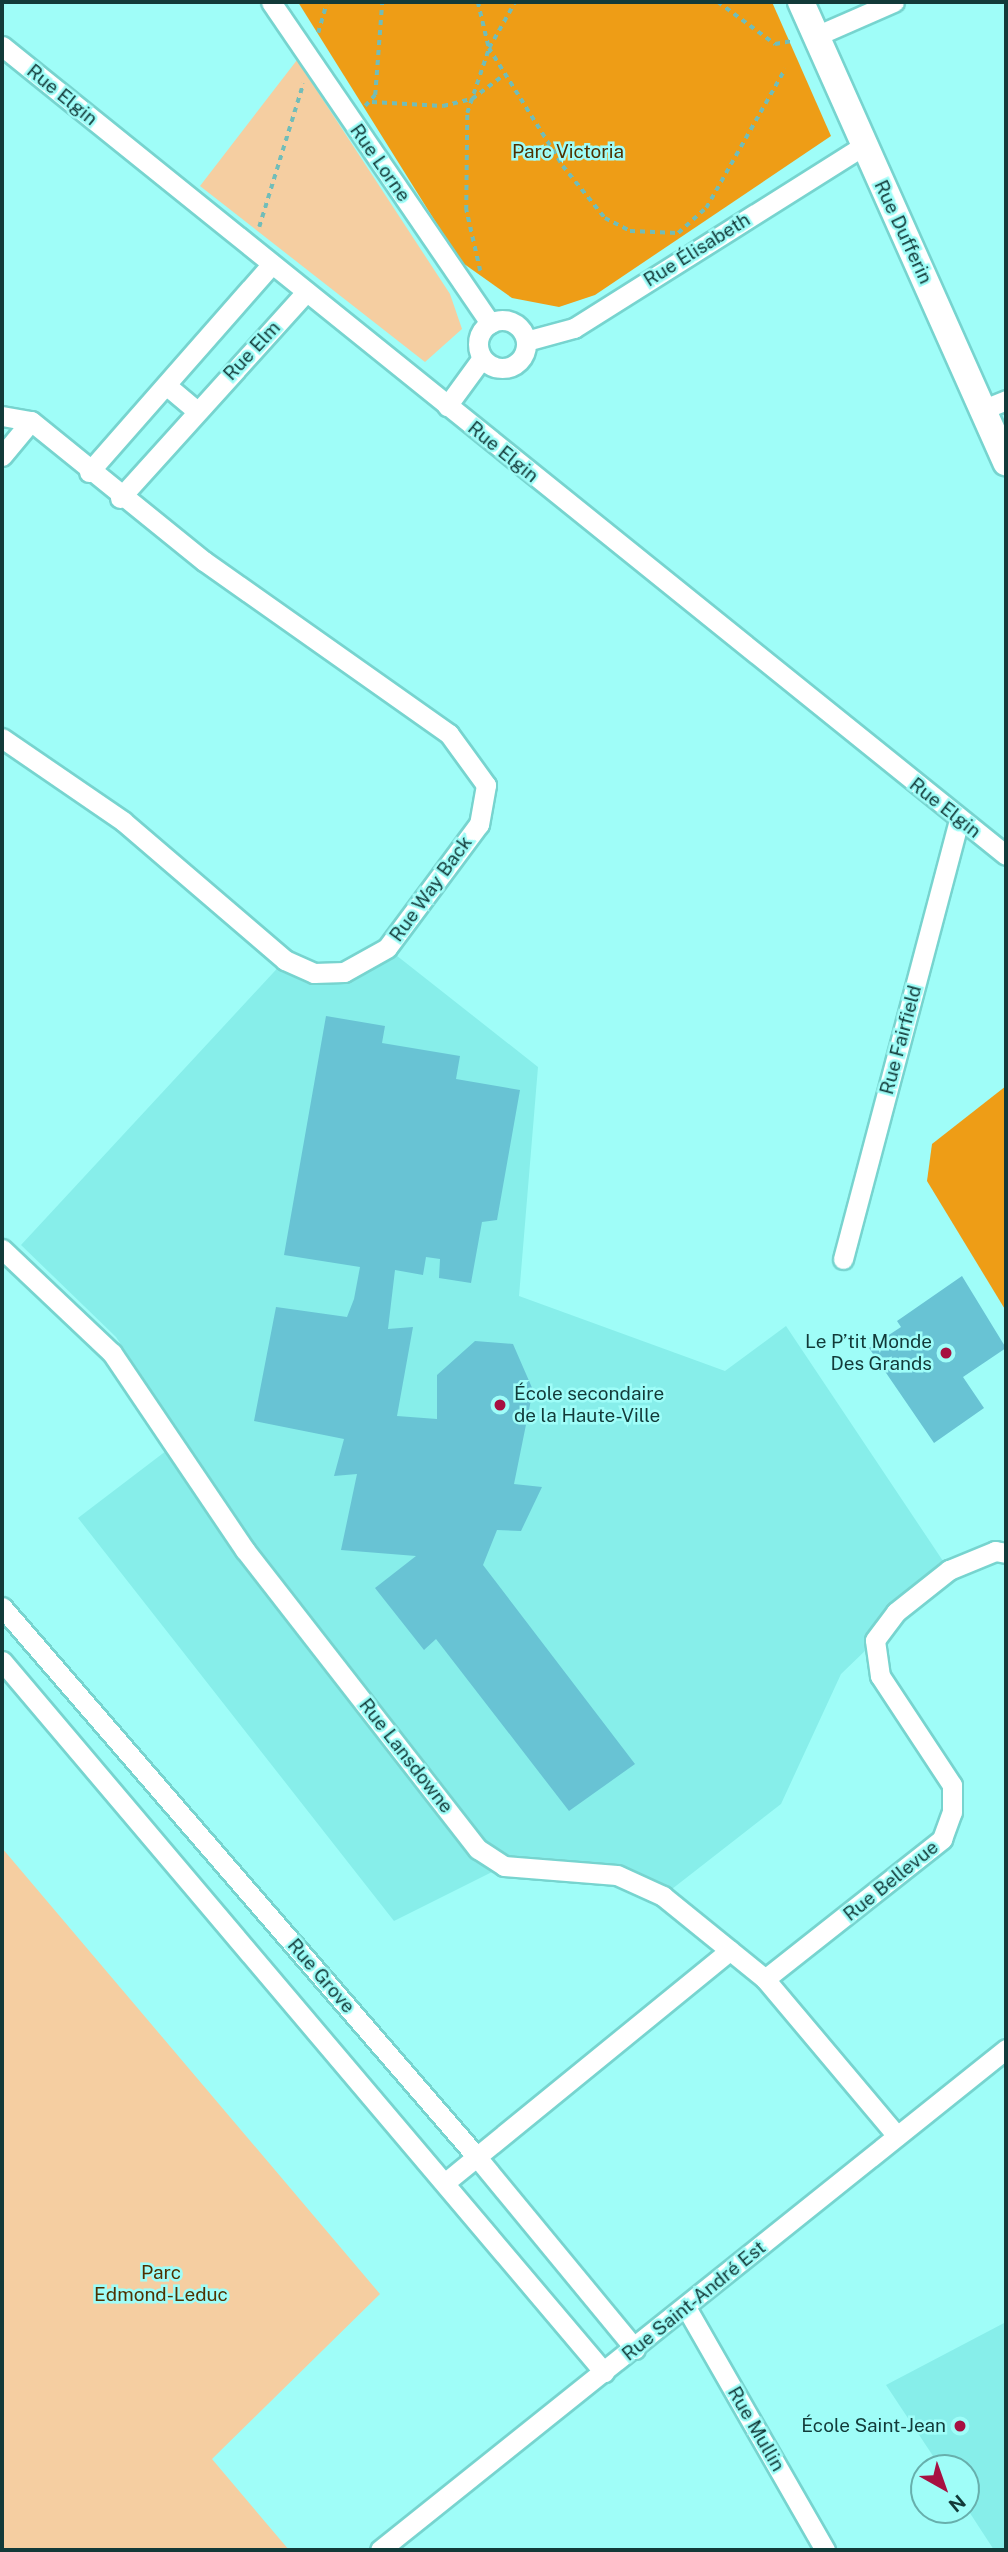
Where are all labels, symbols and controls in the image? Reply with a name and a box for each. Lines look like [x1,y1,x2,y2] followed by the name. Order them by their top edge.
[22,60,102,130] street label: Rue Elgin
[345,120,415,206] street label: Rue Lorne
[512,141,624,163] park label: Parc Victoria
[869,177,937,287] street label: Rue Dufferin
[640,208,754,292] street label: Rue Élisabeth
[219,317,285,385] street label: Rue Elm
[463,417,543,487] street label: Rue Elgin
[905,773,985,843] street label: Rue Elgin
[385,832,477,946] street label: Rue Way Back
[875,983,927,1097] street label: Rue Fairfield
[805,1331,932,1375] place label: Le P’tit Monde Des Grands
[938,1345,954,1361] marker: Le P’tit Monde Des Grands
[514,1383,664,1427] place label: École secondaire de la Haute-Ville
[492,1397,508,1413] marker: École secondaire de la Haute-Ville
[354,1694,458,1818] street label: Rue Lansdowne
[839,1836,943,1926] street label: Rue Bellevue
[283,1934,359,2018] street label: Rue Grove
[618,2236,770,2366] street label: Rue Saint-André Est
[94,2262,228,2306] park label: Parc Edmond-Leduc
[723,2383,789,2475] street label: Rue Mullin
[801,2415,946,2437] place label: École Saint-Jean
[952,2418,968,2434] marker: École Saint-Jean
[910,2454,980,2524] north arrow
[944,2490,970,2517] text: N

